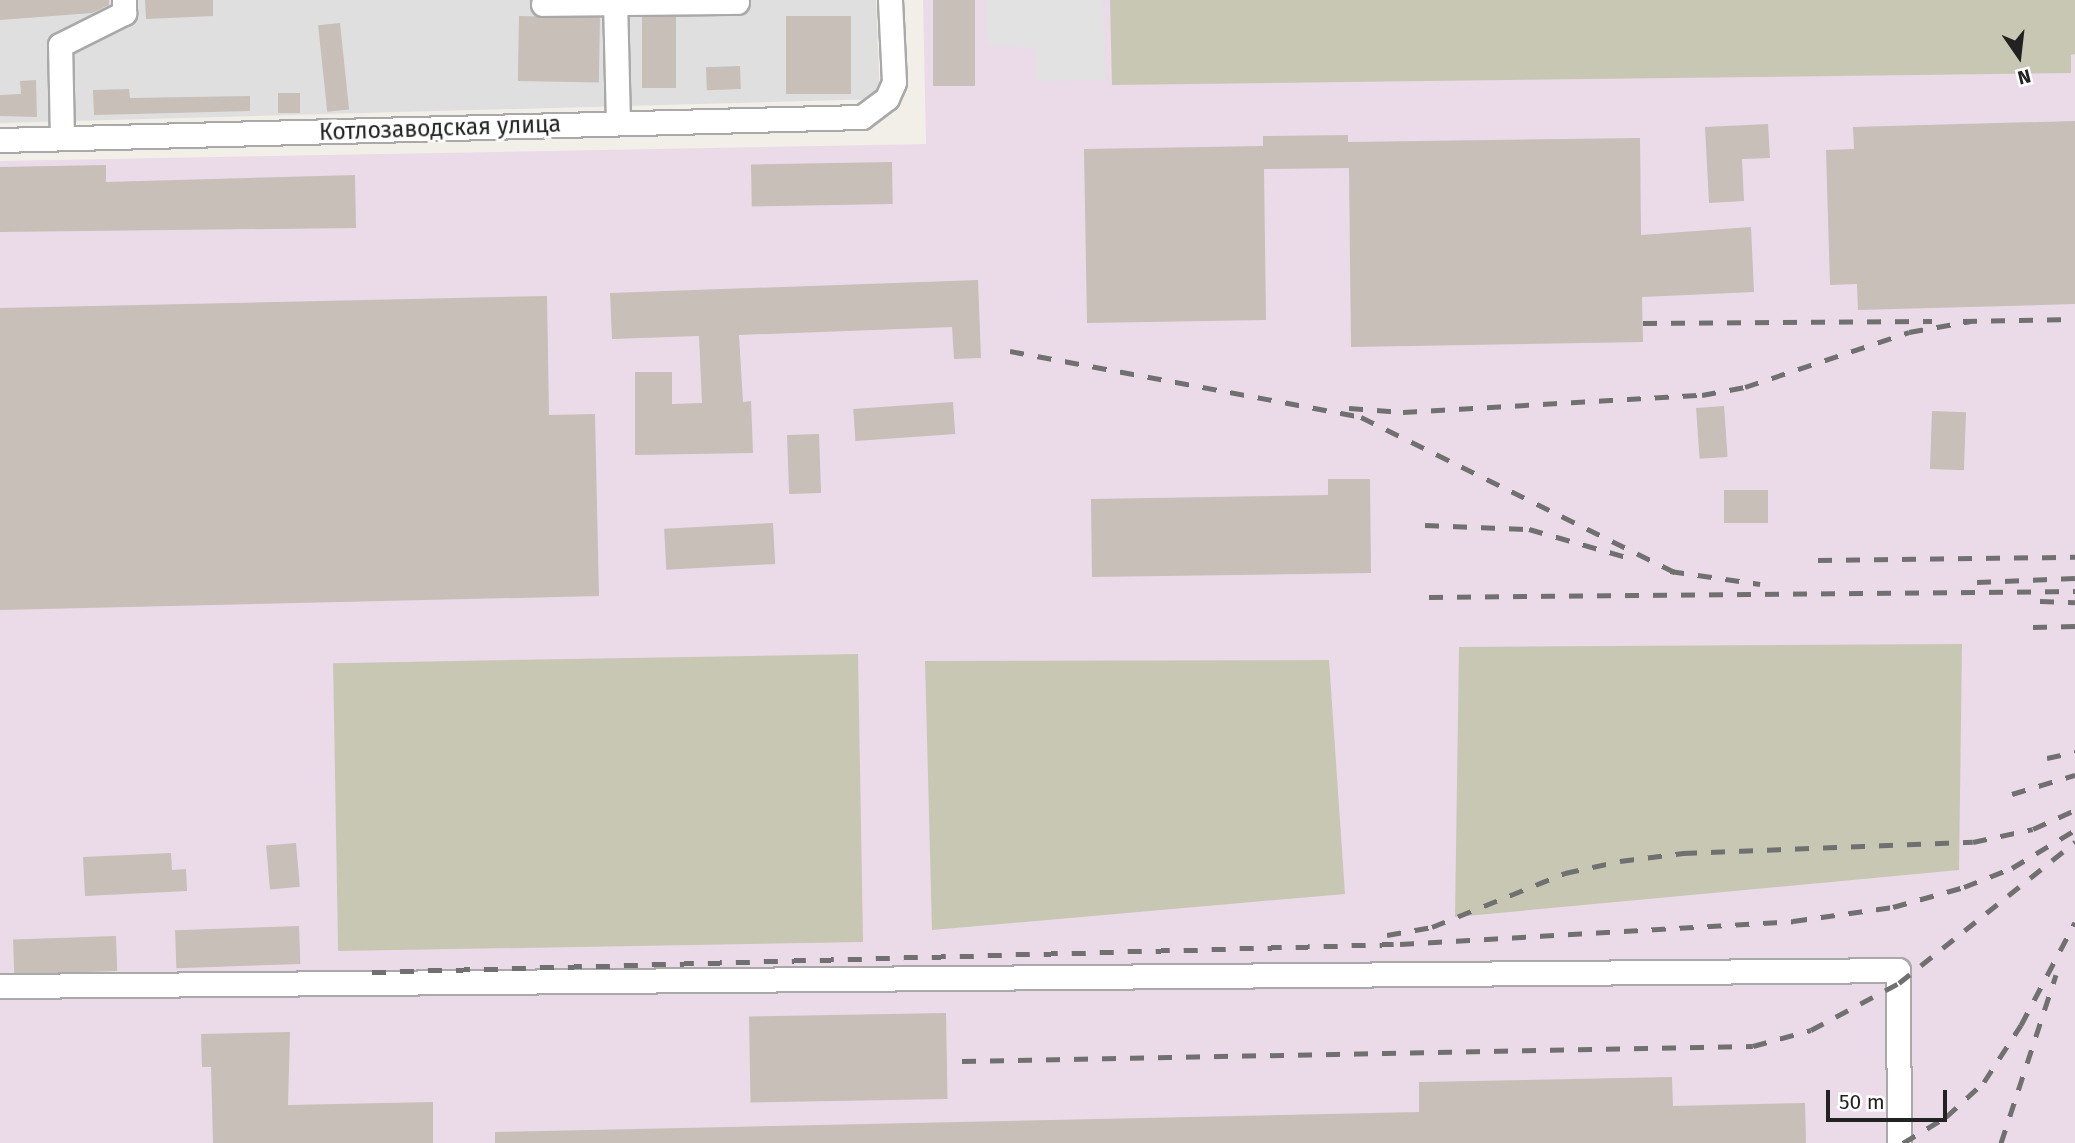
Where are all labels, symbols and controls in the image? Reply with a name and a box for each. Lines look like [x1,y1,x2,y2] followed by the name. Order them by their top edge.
[1984,21,2054,91] north arrow
[2015,64,2033,90] text: N
[319,110,561,146] street label: Котлозаводская улица
[1830,1076,1951,1120] scale bar
[1839,1089,1885,1115] text: 50 m

